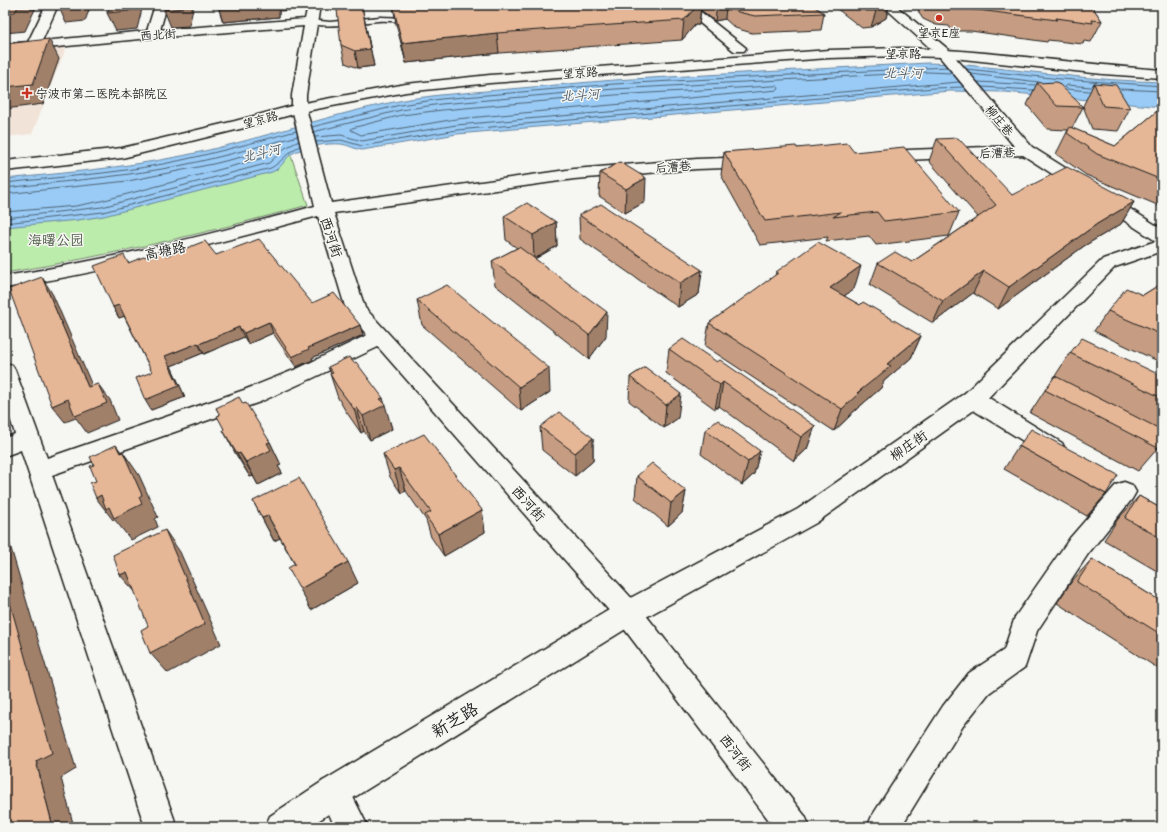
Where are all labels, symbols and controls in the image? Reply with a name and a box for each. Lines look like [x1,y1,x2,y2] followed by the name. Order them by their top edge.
[934,13,944,23] marker: 望京E座
[139,24,177,44] street label: 西北街
[918,24,960,40] place label: 望京E座
[885,45,921,61] street label: 望京路
[561,63,599,81] street label: 望京路
[883,63,925,81] water label: 北斗河
[560,84,602,104] water label: 北斗河
[36,85,168,101] place label: 宁波市第二医院本部院区
[21,87,33,99] marker: 宁波市第二医院本部院区
[982,101,1018,139] street label: 柳庄巷
[240,106,280,132] street label: 望京路
[240,139,284,165] water label: 北斗河
[979,143,1015,161] street label: 后漕巷
[654,157,692,175] street label: 后漕巷
[316,214,348,260] street label: 西河街
[28,230,84,249] park label: 海曙公园
[142,236,188,264] street label: 高塘路
[885,425,931,465] street label: 柳庄街
[508,481,550,525] street label: 西河街
[426,696,482,742] street label: 新芝路
[716,730,756,774] street label: 西河街

